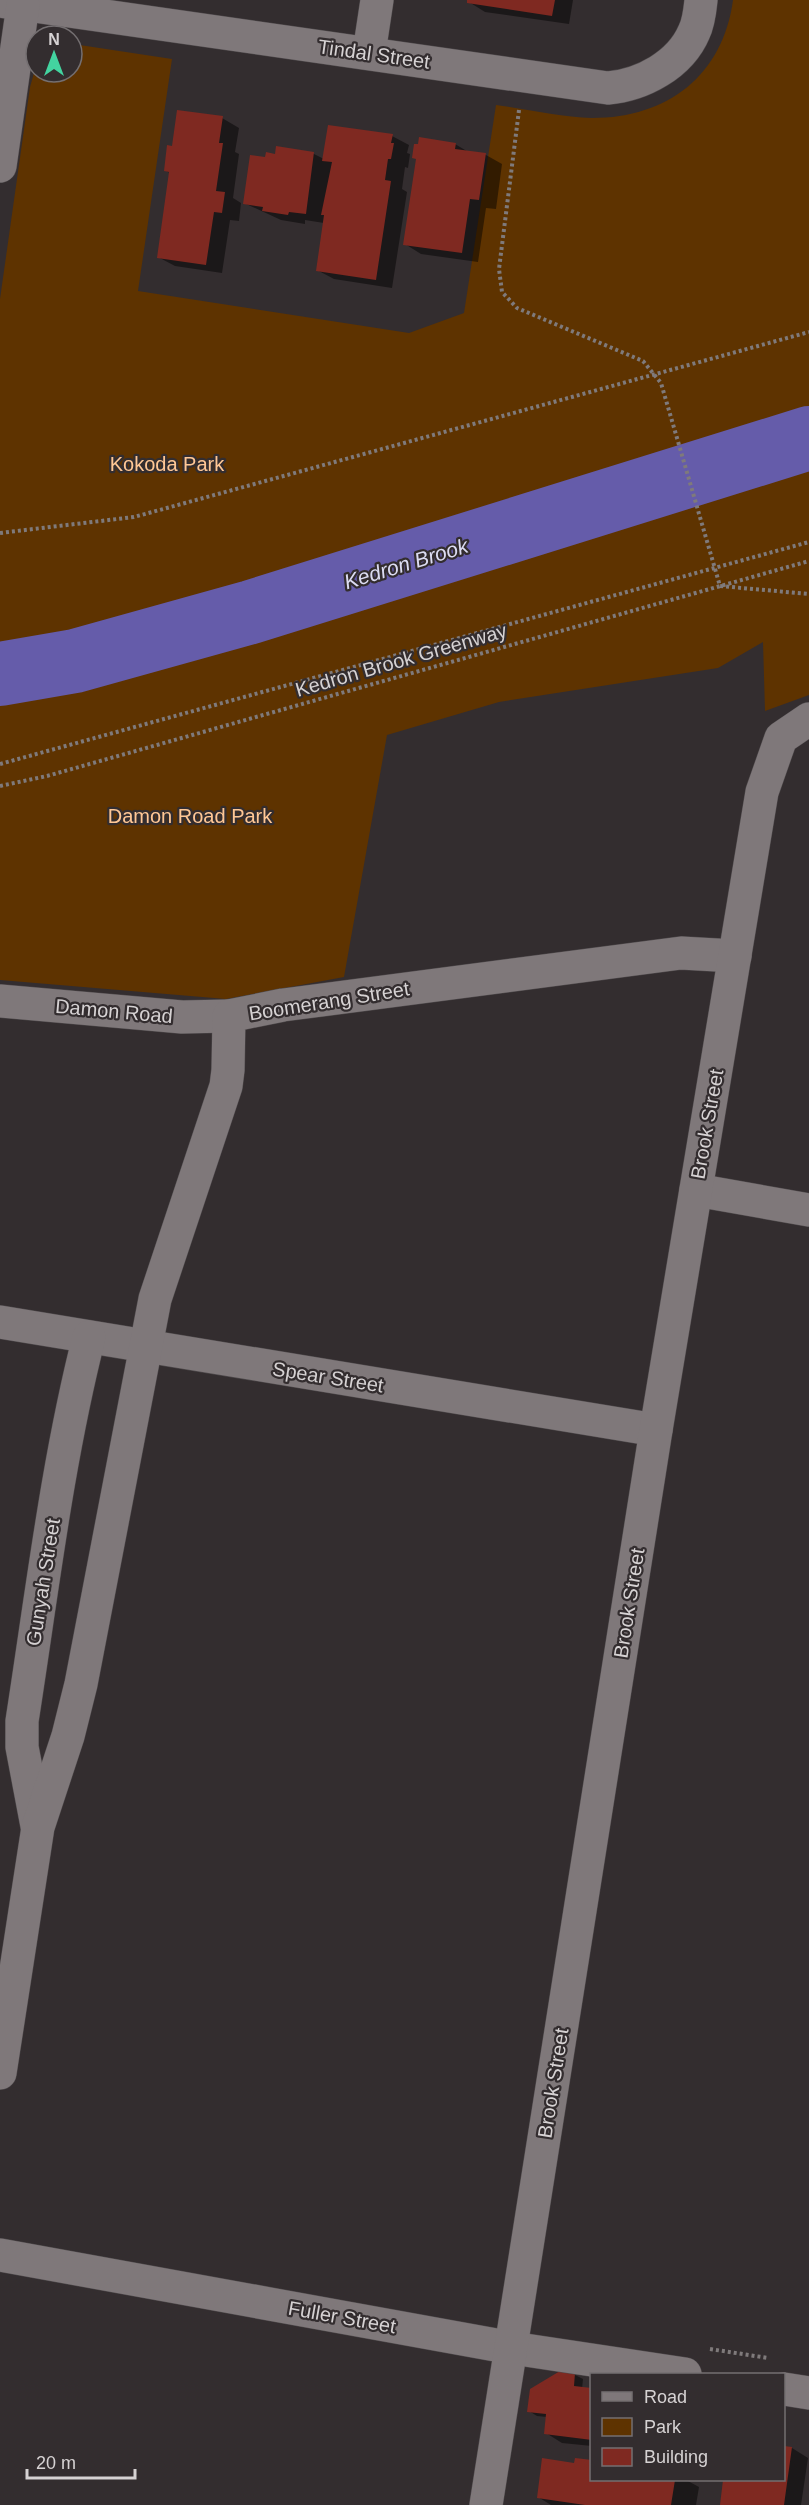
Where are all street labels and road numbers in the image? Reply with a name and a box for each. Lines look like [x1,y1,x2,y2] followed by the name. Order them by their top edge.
[317,35,432,73] street label: Tindal Street
[293,619,509,701] street label: Kedron Brook Greenway
[247,977,411,1025] street label: Boomerang Street
[54,995,174,1027] street label: Damon Road
[687,1067,728,1181] street label: Brook Street
[271,1357,386,1397] street label: Spear Street
[22,1516,64,1647] street label: Gunyah Street
[609,1546,649,1660] street label: Brook Street
[533,2026,573,2140] street label: Brook Street
[286,2297,398,2337] street label: Fuller Street

